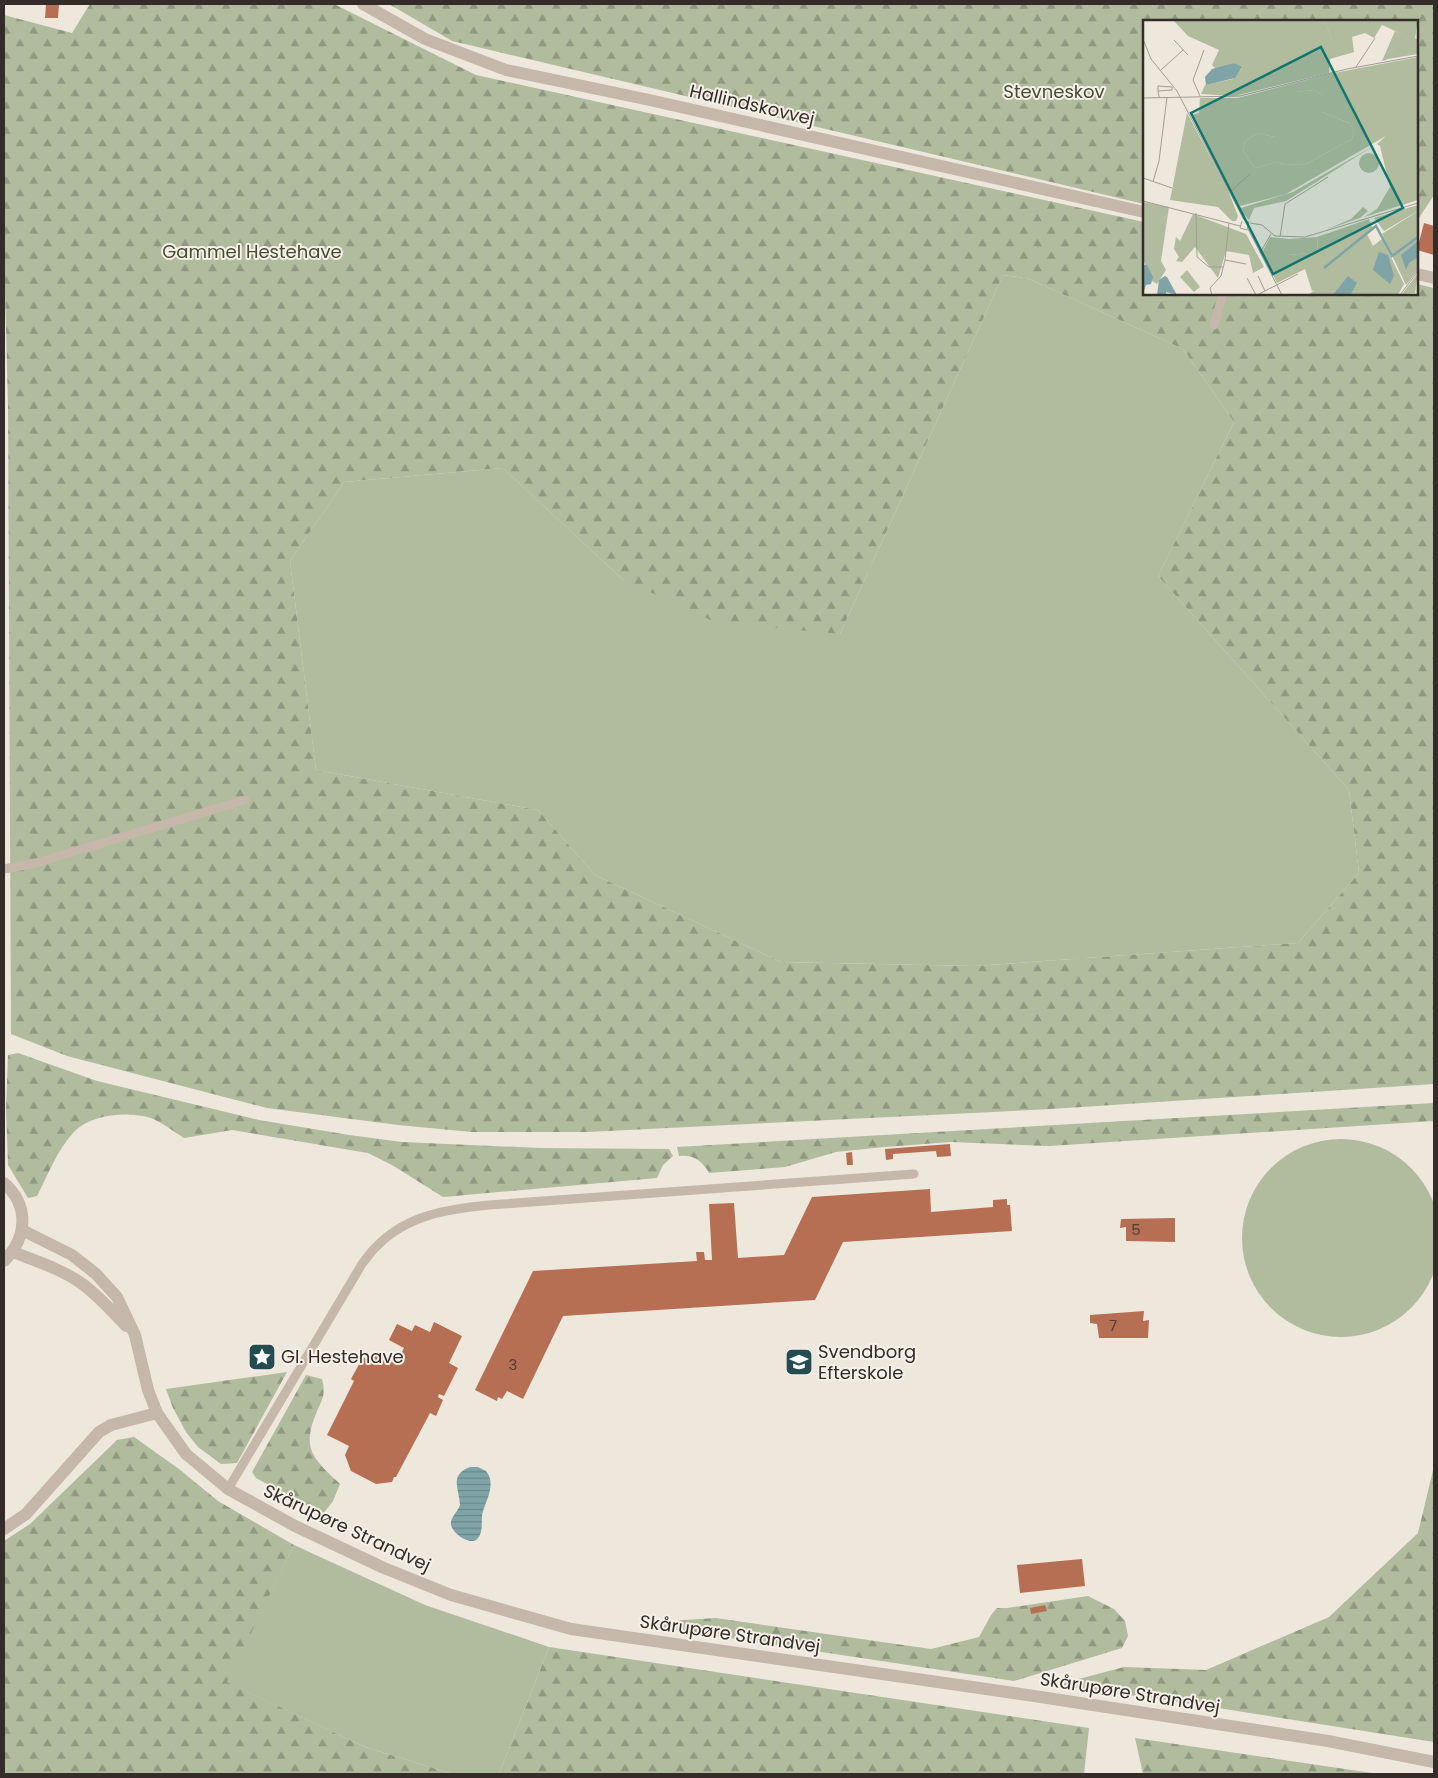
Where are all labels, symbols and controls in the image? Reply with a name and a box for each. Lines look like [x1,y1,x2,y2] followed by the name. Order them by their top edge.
[1143,20,1418,295] inset map
[687,78,817,131] street label: Hallindskovvej
[1003,79,1105,104] park label: Stevneskov
[162,239,342,264] park label: Gammel Hestehave
[1131,1219,1141,1240] house number: 5
[1109,1315,1117,1336] house number: 7
[818,1339,916,1385] place label: Svendborg Efterskole
[247,1342,277,1372] place icon: Gl. Hestehave
[281,1344,404,1369] place label: Gl. Hestehave
[784,1347,814,1377] school or university icon: Svendborg Efterskole
[509,1354,517,1375] house number: 3
[259,1478,435,1577] street label: Skårupøre Strandvej
[638,1608,822,1659] street label: Skårupøre Strandvej
[1038,1666,1222,1719] street label: Skårupøre Strandvej

